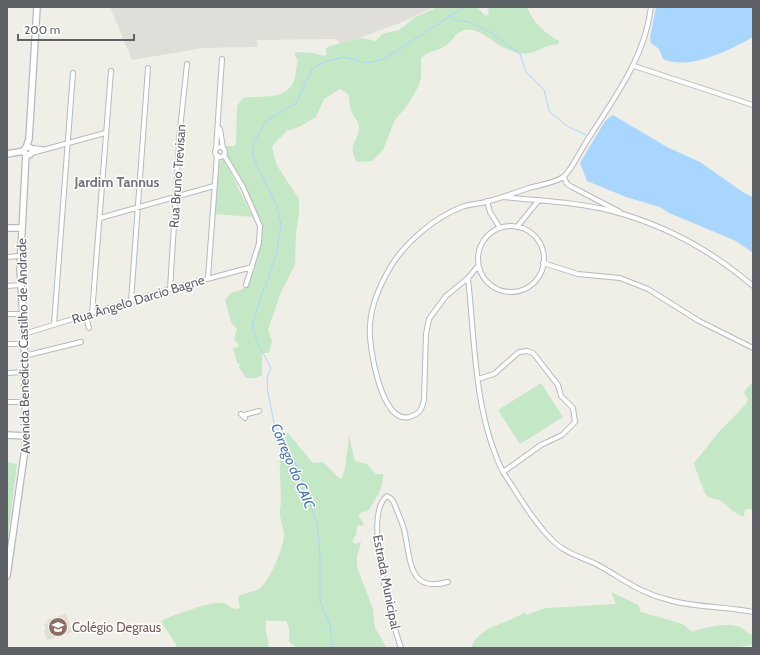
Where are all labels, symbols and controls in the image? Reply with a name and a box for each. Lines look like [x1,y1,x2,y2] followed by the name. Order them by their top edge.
[18,16,134,42] scale bar
[24,22,60,37] text: 200 m
[165,124,189,228] street label: Rua Bruno Trevisan
[74,173,160,191] district label: Jardim Tannus
[13,238,33,454] street label: Avenida Benedicto Castilho de Andrade
[70,271,207,327] street label: Rua Ângelo Darcio Bagne
[267,421,319,512] water label: Córrego do CAIC
[370,533,404,631] street label: Estrada Municipal
[47,616,69,638] school or university icon: Colégio Degraus
[72,619,162,635] place label: Colégio Degraus

